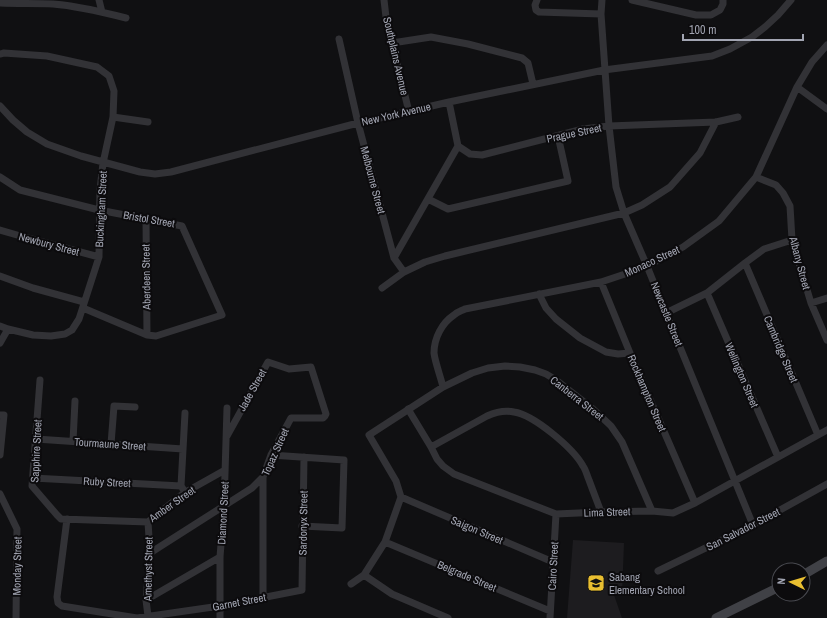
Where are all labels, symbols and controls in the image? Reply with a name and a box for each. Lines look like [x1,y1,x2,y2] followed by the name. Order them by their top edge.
[380,15,412,97] street label: Southplains Avenue
[683,16,803,42] scale bar
[689,22,716,38] text: 100 m
[360,99,432,129] street label: New York Avenue
[545,120,603,146] street label: Prague Street
[357,145,389,216] street label: Melbourne Street
[92,170,110,248] street label: Buckingham Street
[122,208,176,231] street label: Bristol Street
[17,229,81,259] street label: Newbury Street
[786,234,814,291] street label: Albany Street
[622,242,682,280] street label: Monaco Street
[138,244,154,311] street label: Aberdeen Street
[648,280,686,349] street label: Newcastle Street
[761,313,802,385] street label: Cambridge Street
[722,340,762,410] street label: Wellington Street
[624,352,670,434] street label: Rockhampton Street
[235,366,270,414] street label: Jade Street
[547,373,607,424] street label: Canberra Street
[27,419,45,483] street label: Sapphire Street
[258,426,292,478] street label: Topaz Street
[74,435,147,454] street label: Tourmaune Street
[83,474,132,490] street label: Ruby Street
[214,481,232,545] street label: Diamond Street
[145,483,198,526] street label: Amber Street
[295,490,311,555] street label: Sardonyx Street
[583,504,631,520] street label: Lima Street
[704,504,783,554] street label: San Salvador Street
[449,513,506,547] street label: Saigon Street
[9,536,25,595] street label: Monday Street
[140,536,156,602] street label: Amethyst Street
[545,541,561,591] street label: Cairo Street
[435,557,499,595] street label: Belgrade Street
[771,562,811,602] north arrow
[609,570,685,597] place label: Sabang Elementary School
[586,573,606,593] school or university icon: Sabang Elementary School
[774,577,788,585] text: N
[211,590,267,614] street label: Garnet Street

